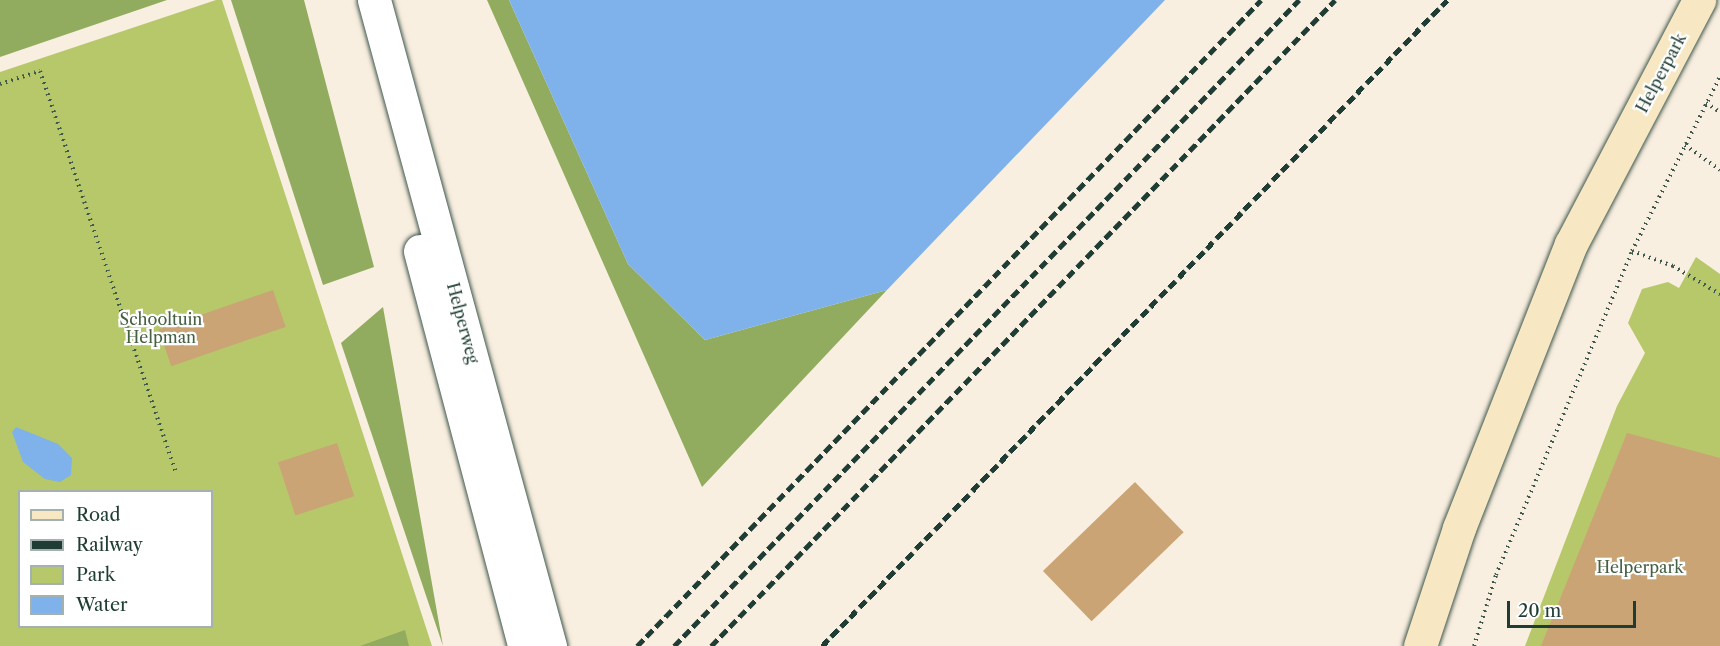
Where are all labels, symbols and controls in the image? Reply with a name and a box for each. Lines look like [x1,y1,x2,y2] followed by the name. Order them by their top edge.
[1632,30,1690,116] street label: Helperpark
[443,281,483,365] street label: Helperweg
[120,309,202,347] park label: Schooltuin Helpman
[18,490,213,628] legend
[76,504,121,526] text: Road
[76,534,143,556] text: Railway
[1597,557,1683,577] park label: Helperpark
[76,564,115,586] text: Park
[1510,589,1639,627] scale bar
[76,594,128,616] text: Water
[1518,600,1561,622] text: 20 m

